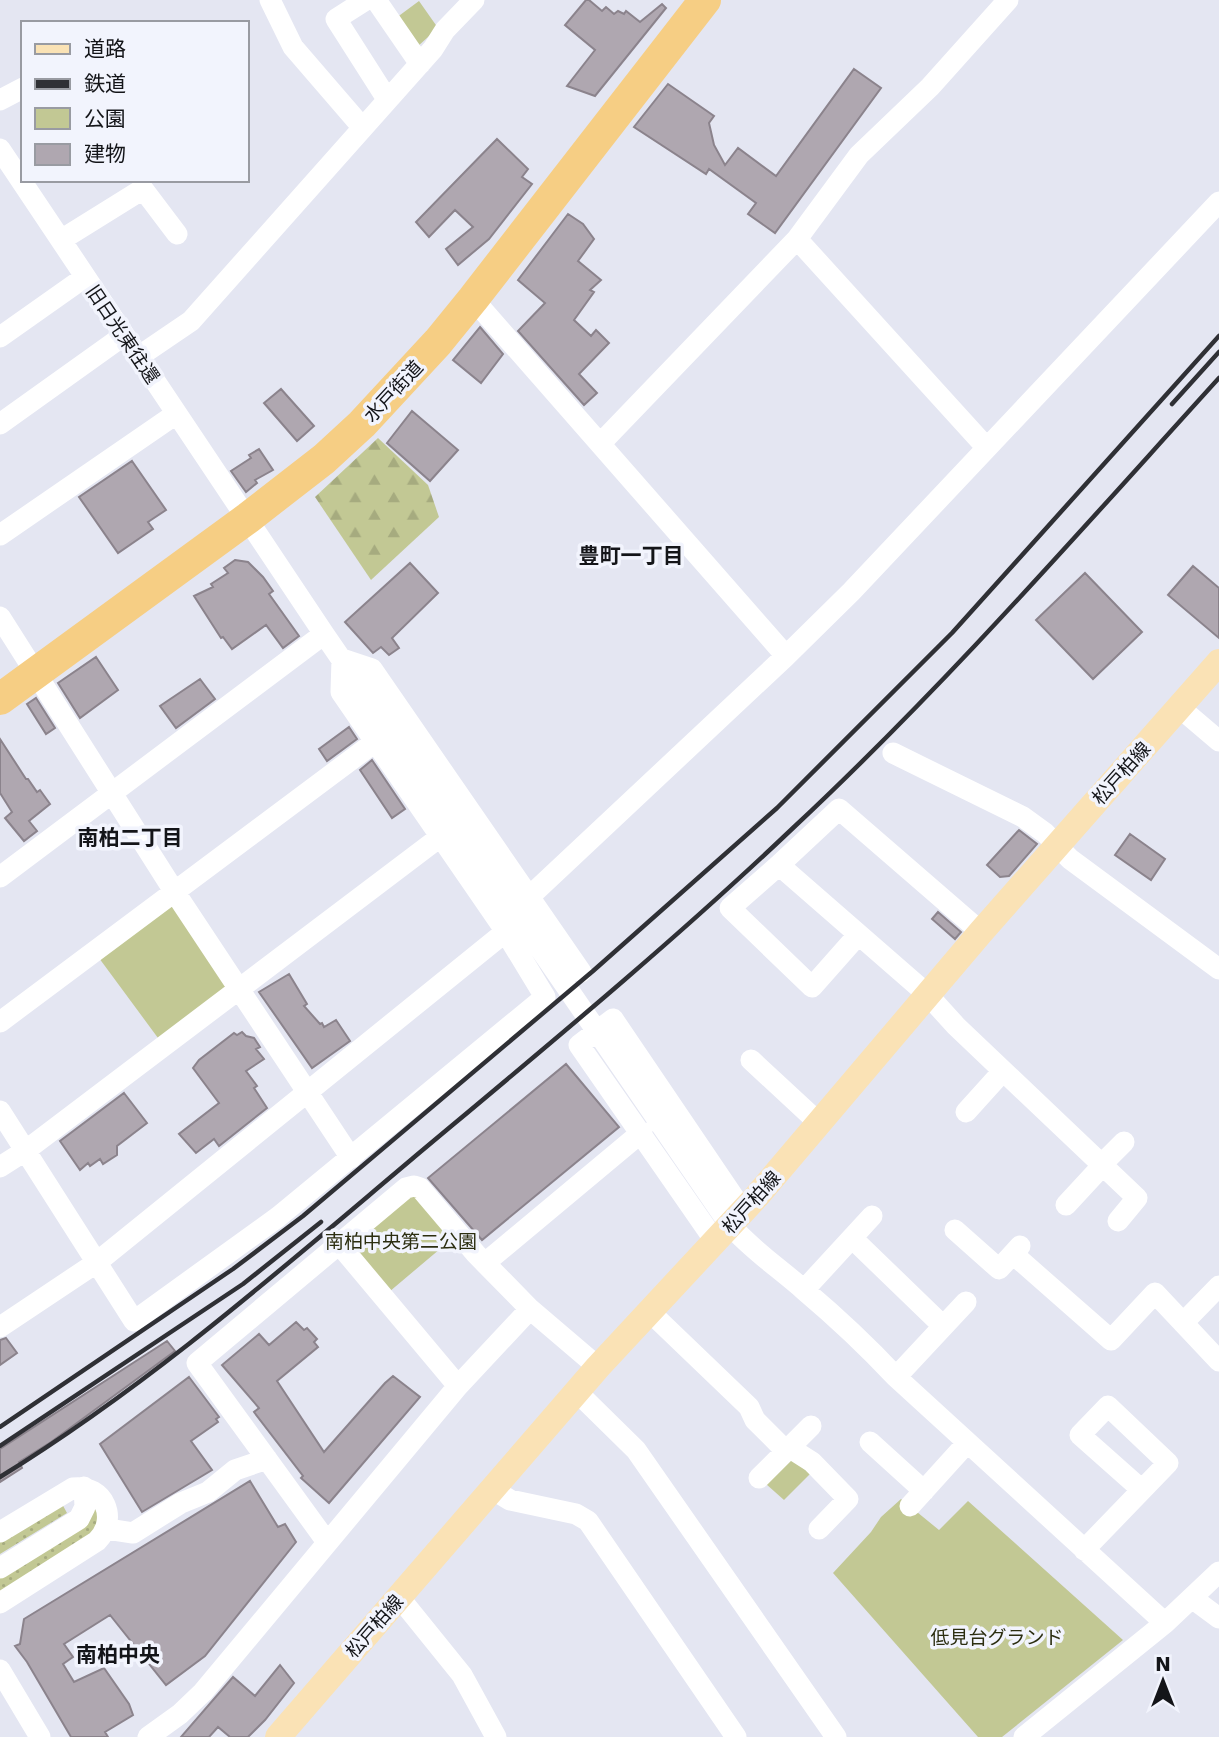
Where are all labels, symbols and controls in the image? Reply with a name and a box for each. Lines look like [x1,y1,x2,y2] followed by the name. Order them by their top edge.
[21,21,248,182] legend
[84,37,126,61] text: 道路
[84,72,126,96] text: 鉄道
[84,107,126,131] text: 公園
[84,142,126,166] text: 建物
[82,281,164,387] street label: 旧日光東往還
[359,356,427,426] street label: 水戸街道
[579,544,684,568] district label: 豊町一丁目
[1087,737,1155,809] street label: 松戸柏線
[78,826,183,850] district label: 南柏二丁目
[717,1166,785,1238] street label: 松戸柏線
[325,1230,477,1252] park label: 南柏中央第二公園
[341,1590,407,1662] street label: 松戸柏線
[930,1626,1064,1648] park label: 低見台グランド
[76,1643,160,1667] district label: 南柏中央
[1128,1646,1198,1716] north arrow
[1155,1653,1171,1675] text: N

